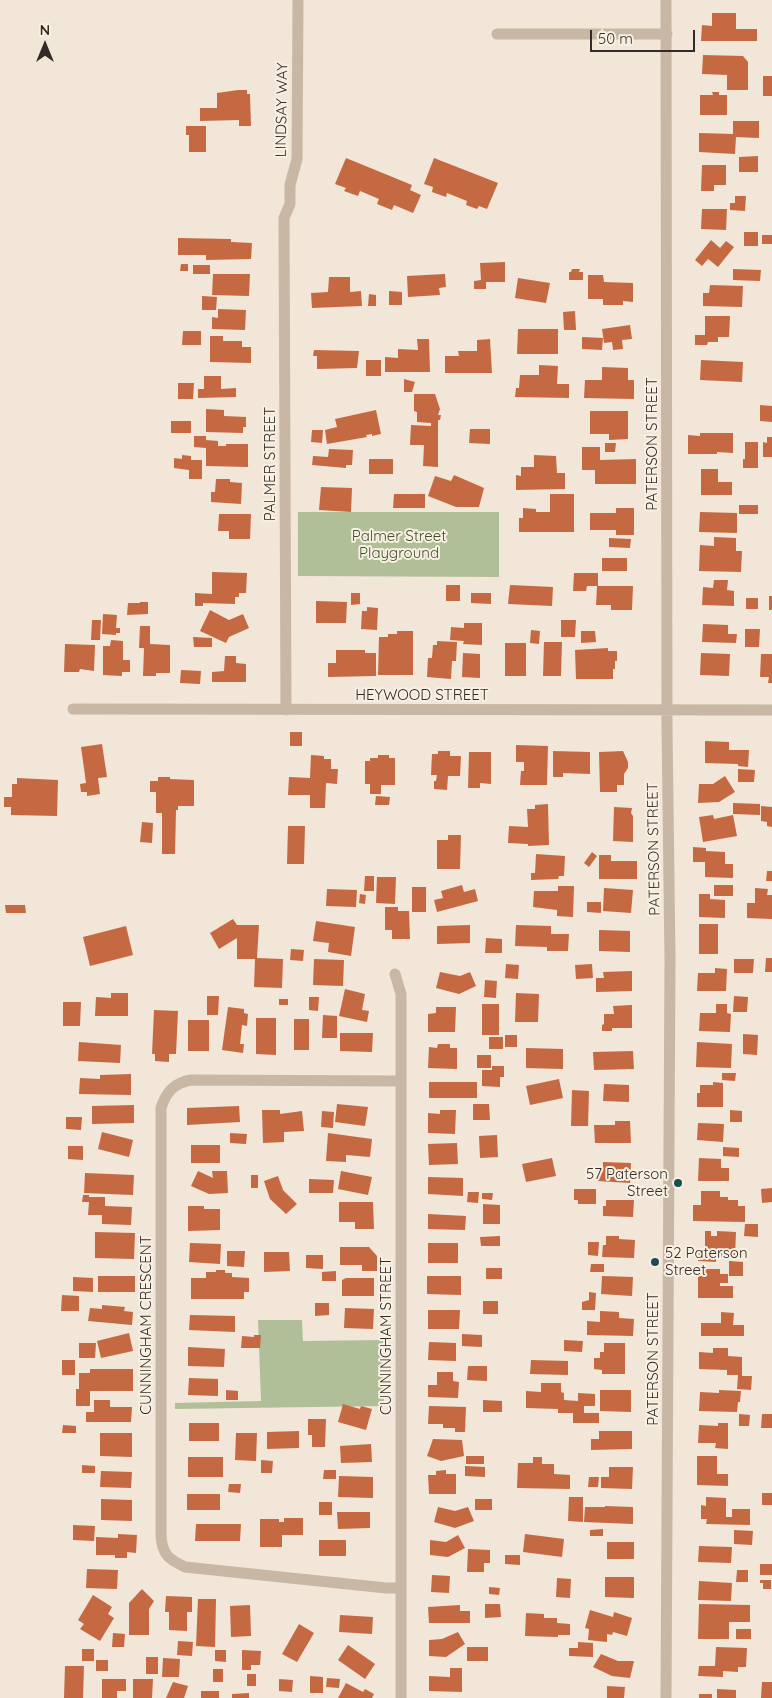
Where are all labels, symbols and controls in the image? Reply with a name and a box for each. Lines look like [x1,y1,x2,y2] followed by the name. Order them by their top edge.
[20,20,70,70] north arrow
[592,20,697,52] scale bar
[40,21,50,39] text: N
[598,29,633,48] text: 50 m
[272,62,292,158] street label: LINDSAY WAY
[643,377,661,511] street label: PATERSON STREET
[261,407,279,521] street label: PALMER STREET
[352,527,446,562] park label: Palmer Street Playground
[355,686,489,704] street label: HEYWOOD STREET
[644,782,664,916] street label: PATERSON STREET
[586,1165,668,1200] place label: 57 Paterson Street
[672,1177,684,1189] marker: 57 Paterson Street
[137,1235,155,1415] street label: CUNNINGHAM CRESCENT
[665,1244,748,1279] place label: 52 Paterson Street
[649,1256,661,1268] marker: 52 Paterson Street
[377,1257,395,1415] street label: CUNNINGHAM STREET
[644,1292,662,1426] street label: PATERSON STREET

